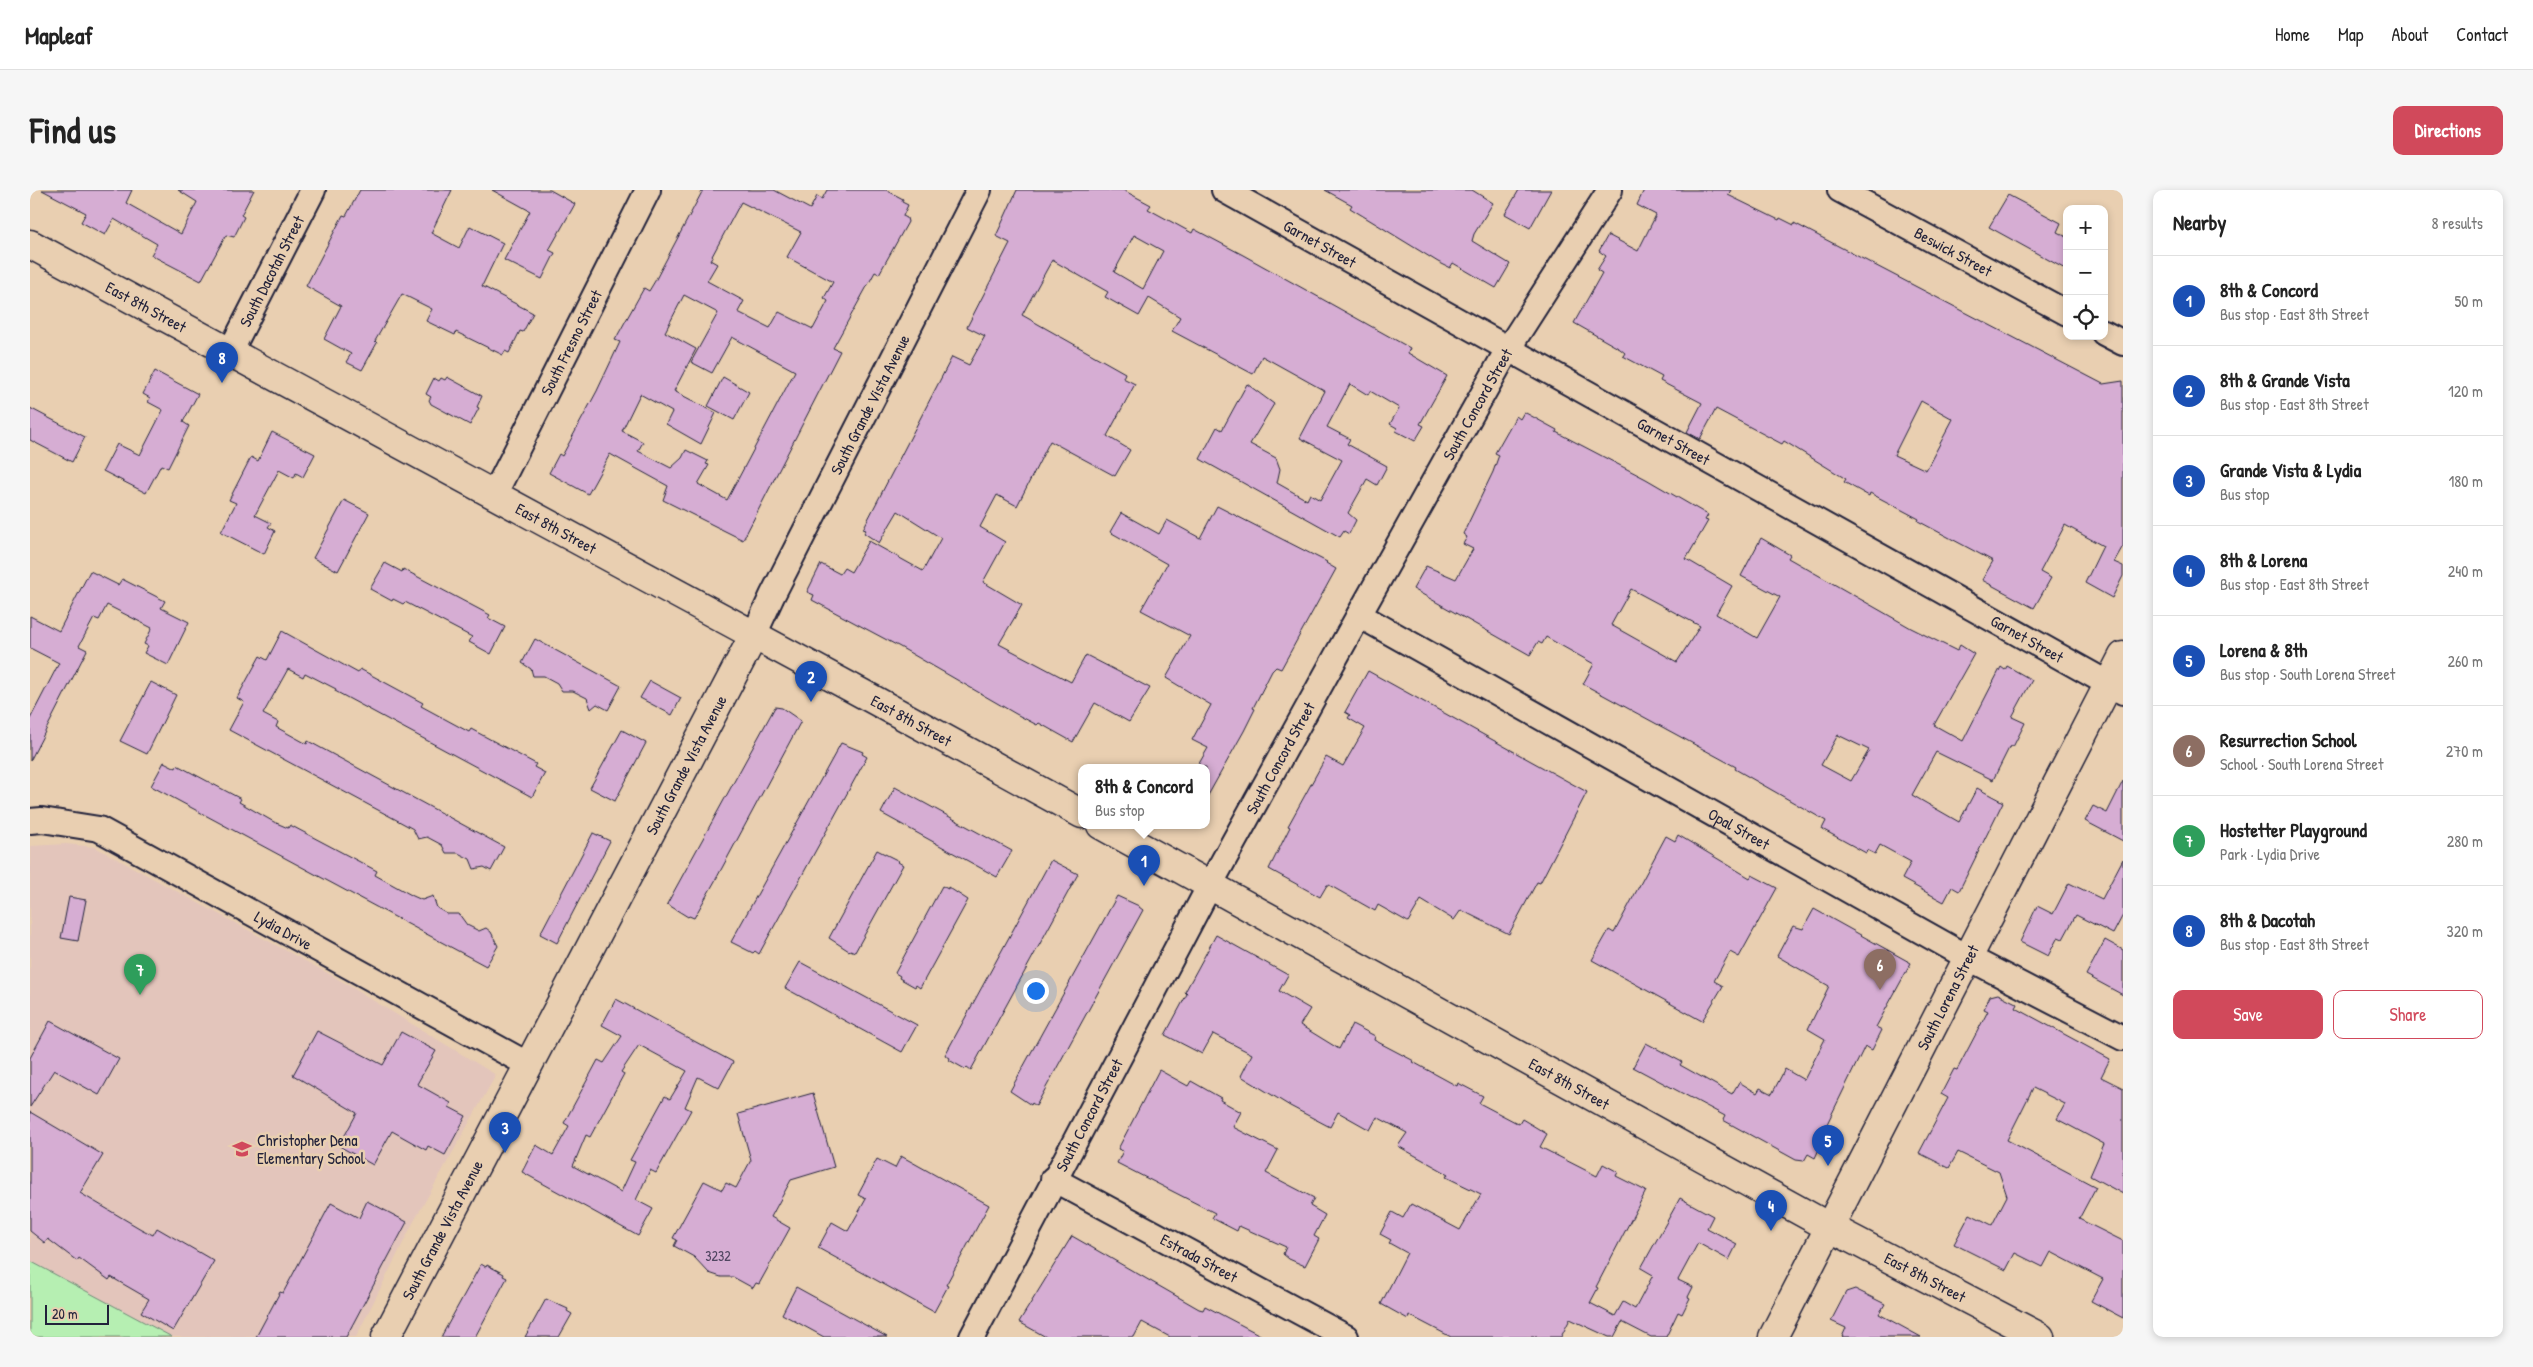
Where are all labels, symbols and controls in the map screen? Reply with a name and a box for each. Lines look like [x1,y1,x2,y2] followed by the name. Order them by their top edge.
[25,19,93,51] text: Mapleaf
[2275,22,2310,47] text: Home
[2338,22,2363,47] text: Map
[2391,22,2428,47] text: About
[2456,22,2508,47] text: Contact
[2393,106,2503,155] button: Directions
[30,107,116,154] text: Find us
[2063,205,2108,340] map controls
[2063,205,2108,250] button: +
[2173,208,2226,237] text: Nearby
[234,211,309,330] street label: South Dacotah Street
[2431,212,2483,234] text: 8 results
[1280,214,1361,273] street label: Garnet Street
[1911,221,1997,282] street label: Beswick Street
[2063,250,2108,295] button: −
[102,276,191,338] street label: East 8th Street
[2220,277,2318,303] text: 8th & Concord
[535,285,607,399] street label: South Fresno Street
[2186,290,2192,312] text: 1
[2455,290,2483,312] text: 50 m
[2063,295,2108,340] button: locate
[2220,303,2369,325] text: Bus stop · East 8th Street
[825,330,915,478] street label: South Grande Vista Avenue
[206,342,238,383] pin: 8
[1437,344,1517,464] street label: South Concord Street
[2220,367,2350,393] text: 8th & Grande Vista
[2185,380,2193,402] text: 2
[2448,380,2483,402] text: 120 m
[2220,393,2369,415] text: Bus stop · East 8th Street
[1633,412,1714,470] street label: Garnet Street
[2220,457,2361,483] text: Grande Vista & Lydia
[2185,470,2193,492] text: 3
[2449,470,2483,492] text: 180 m
[2220,483,2269,505] text: Bus stop
[512,497,601,559] street label: East 8th Street
[2220,547,2307,573] text: 8th & Lorena
[2186,560,2192,582] text: 4
[2448,560,2483,582] text: 240 m
[2220,573,2369,595] text: Bus stop · East 8th Street
[1987,609,2068,668] street label: Garnet Street
[2220,637,2307,663] text: Lorena & 8th
[2186,650,2192,672] text: 5
[2447,650,2483,672] text: 260 m
[795,661,827,702] pin: 2
[2220,663,2395,685] text: Bus stop · South Lorena Street
[867,689,956,752] street label: East 8th Street
[640,691,732,838] street label: South Grande Vista Avenue
[1240,698,1320,818] street label: South Concord Street
[2220,727,2357,753] text: Resurrection School
[2186,740,2192,762] text: 6
[2446,740,2483,762] text: 270 m
[2220,753,2383,775] text: School · South Lorena Street
[1078,764,1210,829] popup
[1095,773,1193,799] text: 8th & Concord
[1095,799,1144,821] text: Bus stop
[1704,803,1774,855] street label: Opal Street
[2220,817,2367,843] text: Hostetter Playground
[2185,830,2193,852] text: 7
[2447,830,2483,852] text: 280 m
[2220,843,2320,865] text: Park · Lydia Drive
[1128,845,1160,886] pin: 1
[251,905,317,955] street label: Lydia Drive
[2220,907,2315,933] text: 8th & Dacotah
[2186,920,2192,942] text: 8
[2447,920,2483,942] text: 320 m
[2220,933,2369,955] text: Bus stop · East 8th Street
[1911,940,1984,1054] street label: South Lorena Street
[1864,949,1896,990] pin: 6
[124,954,156,995] pin: 7
[1023,978,1049,1004] your location
[2173,990,2323,1039] button: Save
[2333,990,2483,1039] button: Share
[1525,1052,1614,1115] street label: East 8th Street
[1050,1054,1128,1175] street label: South Concord Street
[489,1112,521,1153] pin: 3
[1812,1125,1844,1166] pin: 5
[257,1129,366,1169] place label: Christopher Dena Elementary School
[231,1138,253,1160] school or university icon: Christopher Dena Elementary School
[397,1156,488,1303] street label: South Grande Vista Avenue
[1755,1190,1787,1231] pin: 4
[1157,1228,1242,1288] street label: Estrada Street
[705,1246,731,1265] house number: 3232
[1881,1247,1970,1308] street label: East 8th Street
[45,1302,109,1325] scale bar
[52,1304,78,1323] text: 20 m

